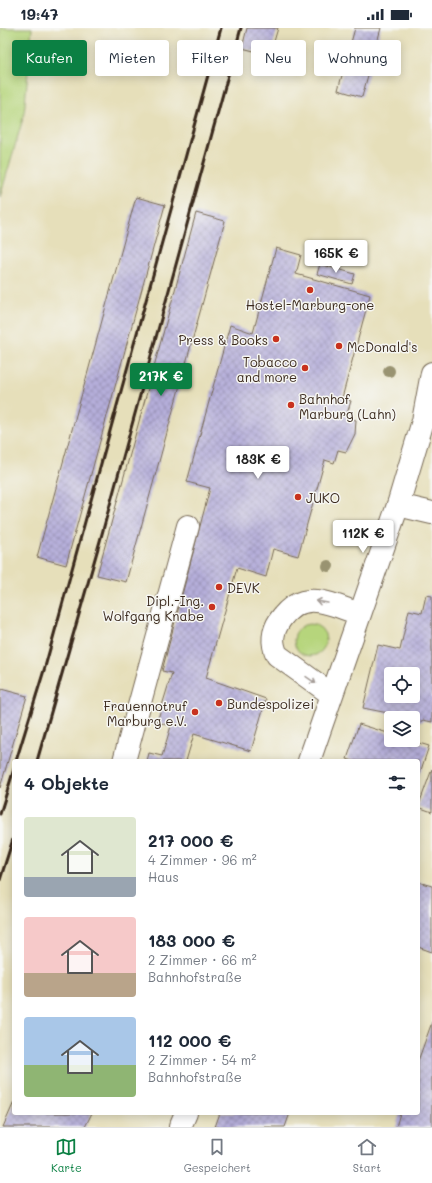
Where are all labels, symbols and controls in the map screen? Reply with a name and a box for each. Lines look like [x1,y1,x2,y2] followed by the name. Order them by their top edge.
[20,4,58,24] text: 19:47
[12,40,87,76] chip: Kaufen
[95,40,169,76] chip: Mieten
[177,40,243,76] chip: Filter
[251,40,306,76] chip: Neu
[314,40,401,76] chip: Wohnung
[303,240,369,274] pin: 165K €
[314,244,359,261] text: 165K €
[305,285,315,295] marker: Hostel-Marburg-one
[246,296,374,313] place label: Hostel-Marburg-one
[178,331,268,348] place label: Press & Books
[271,334,281,344] marker: Press & Books
[347,338,418,355] place label: McDonald's
[334,341,344,351] marker: McDonald's
[237,353,297,385] place label: Tobacco and more
[128,363,194,397] pin: 217K €
[300,363,310,373] marker: Tobacco and more
[139,367,183,384] text: 217K €
[299,390,396,422] place label: Bahnhof Marburg (Lahn)
[286,400,296,410] marker: Bahnhof Marburg (Lahn)
[225,446,291,480] pin: 183K €
[235,450,281,467] text: 183K €
[306,489,340,506] place label: JUKO
[293,492,303,502] marker: JUKO
[330,520,396,554] pin: 112K €
[342,524,384,541] text: 112K €
[227,579,260,596] place label: DEVK
[214,582,224,592] marker: DEVK
[102,592,204,624] place label: Dipl.-Ing. Wolfgang Knabe
[316,598,329,606] one-way arrow
[207,602,217,612] marker: Dipl.-Ing. Wolfgang Knabe
[384,667,420,747] map controls
[384,667,420,703] button: locate
[305,676,316,684] one-way arrow
[227,695,314,712] place label: Bundespolizei
[103,697,188,729] place label: Frauennotruf Marburg e.V.
[214,698,224,708] marker: Bundespolizei
[190,707,200,717] marker: Frauennotruf Marburg e.V.
[384,711,420,747] button: layers
[24,772,109,794] text: 4 Objekte
[386,772,408,794] icon: filters
[148,829,233,851] text: 217 000 €
[56,833,104,881] icon: home
[148,851,257,868] text: 4 Zimmer · 96 m²
[148,868,179,885] text: Haus
[148,929,235,951] text: 183 000 €
[56,933,104,981] icon: home
[148,951,257,968] text: 2 Zimmer · 66 m²
[148,968,242,985] text: Bahnhofstraße
[148,1029,231,1051] text: 112 000 €
[56,1033,104,1081] icon: home
[148,1051,256,1068] text: 2 Zimmer · 54 m²
[148,1068,242,1085] text: Bahnhofstraße
[51,1136,82,1175] tab: Karte
[184,1136,251,1175] tab: Gespeichert
[353,1136,381,1175] tab: Start

